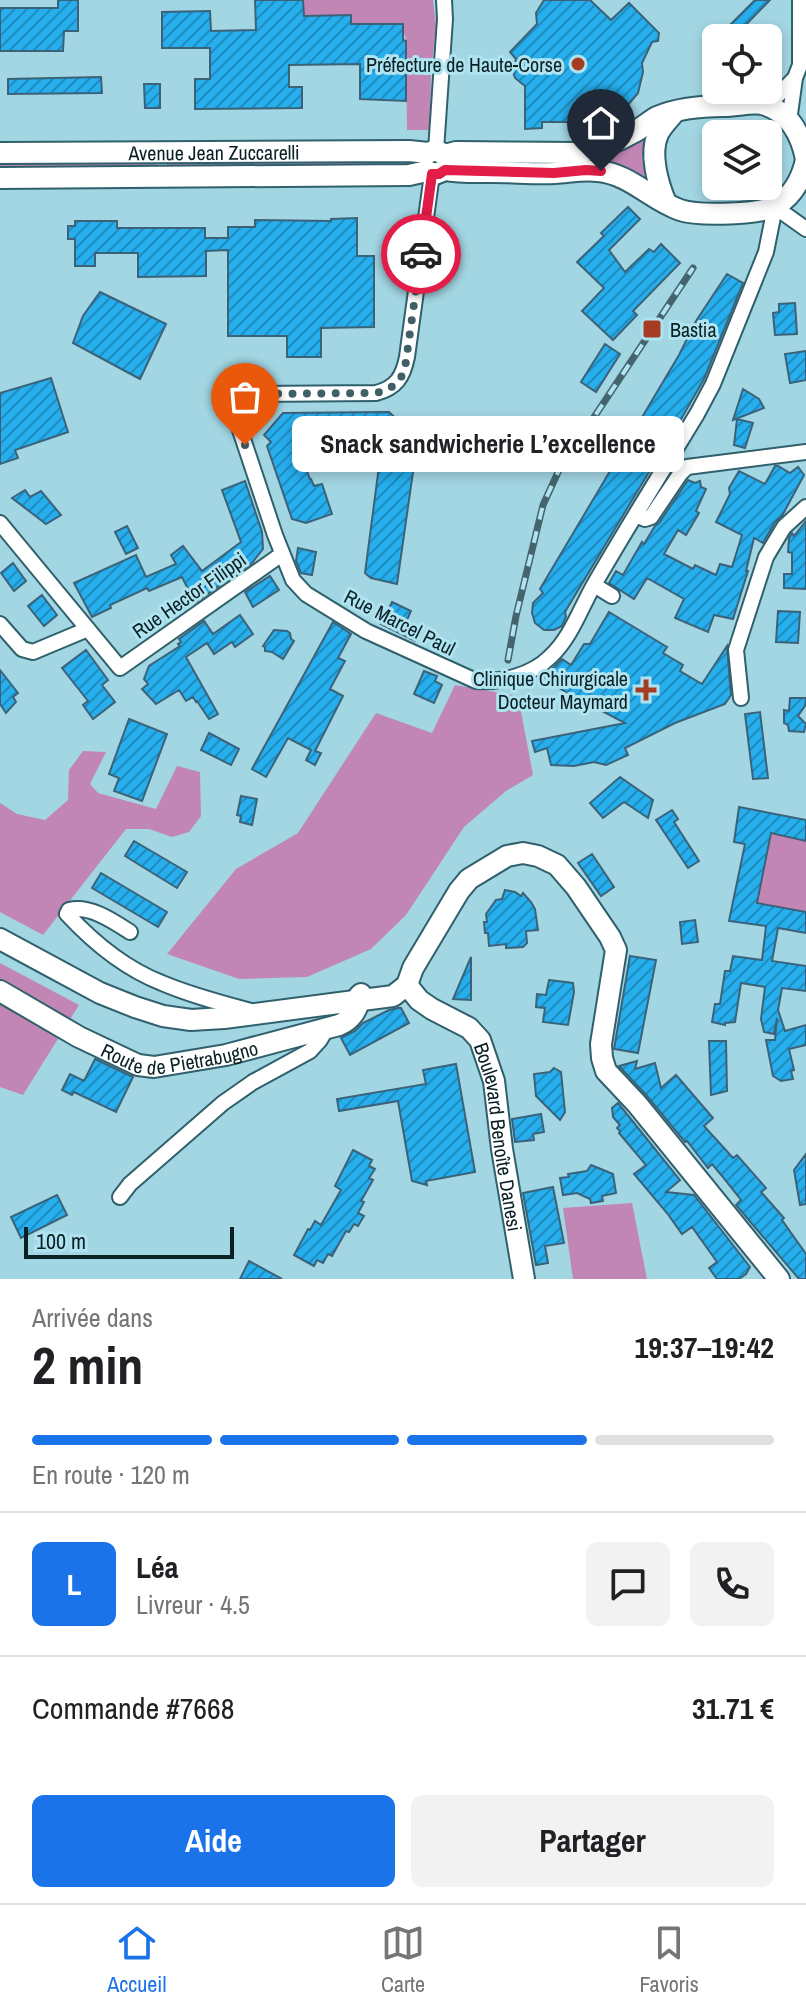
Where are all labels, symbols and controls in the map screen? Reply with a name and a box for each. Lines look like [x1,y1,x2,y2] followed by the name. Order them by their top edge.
[702,24,782,200] map controls
[702,24,782,104] button: locate
[366,51,562,78] place label: Préfecture de Haute-Corse
[569,55,587,73] marker: Préfecture de Haute-Corse
[567,89,635,171] pin
[579,101,623,145] icon: home
[702,120,782,200] button: layers
[127,138,300,166] street label: Avenue Jean Zuccarelli
[381,214,461,294] courier
[399,232,443,276] icon: car
[670,316,717,343] place label: Bastia
[641,318,663,340] marker: Bastia
[211,363,279,445] pin
[223,375,267,419] icon: bag
[293,417,685,473] callout: Snack sandwicherie L’excellence
[320,426,656,461] text: Snack sandwicherie L’excellence
[127,546,251,644] street label: Rue Hector Filippi
[340,582,460,662] street label: Rue Marcel Paul
[473,665,628,715] place label: Clinique Chirurgicale Docteur Maymard
[635,679,657,701] marker: Clinique Chirurgicale Docteur Maymard
[97,1034,261,1081] street label: Route de Pietrabugno
[468,1039,529,1233] street label: Boulevard Benoîte Danesi
[24,1223,234,1259] scale bar
[36,1226,86,1256] text: 100 m
[32,1300,153,1335] text: Arrivée dans
[635,1327,774,1367] text: 19:37–19:42
[32,1330,143,1400] text: 2 min
[32,1457,190,1492] text: En route · 120 m
[586,1542,670,1626] button: chat
[690,1542,774,1626] button: phone
[136,1547,178,1587] text: Léa
[66,1564,82,1604] text: L
[136,1587,250,1622] text: Livreur · 4.5
[32,1688,234,1728] text: Commande #7668
[692,1688,774,1728] text: 31.71 €
[32,1795,395,1887] button: Aide
[411,1795,774,1887] button: Partager
[107,1921,166,1999] tab: Accueil
[381,1921,425,1999] tab: Carte
[639,1921,699,1999] tab: Favoris

